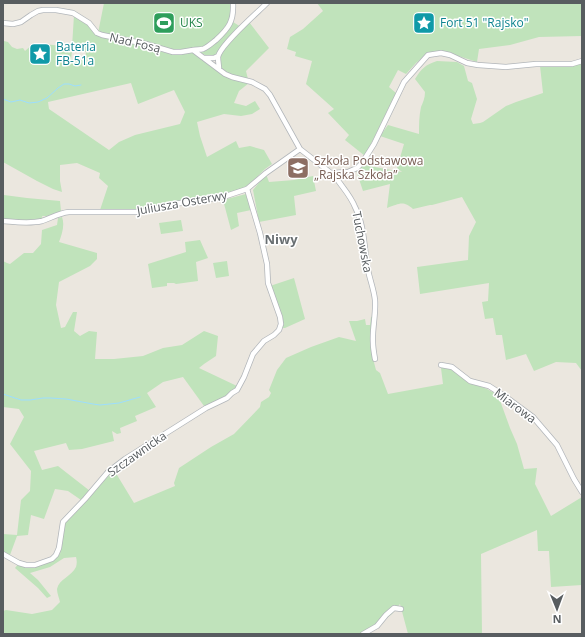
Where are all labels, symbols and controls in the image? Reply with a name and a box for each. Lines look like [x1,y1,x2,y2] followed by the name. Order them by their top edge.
[151,10,177,36] sports icon: UKS
[411,10,437,36] place icon: Fort 51 "Rajsko"
[180,14,203,31] place label: UKS
[440,14,528,31] place label: Fort 51 "Rajsko"
[108,28,162,57] street label: Nad Fosą
[56,38,96,69] place label: Bateria FB-51a
[27,41,53,67] place icon: Bateria FB-51a
[314,152,423,183] place label: Szkoła Podstawowa „Rajska Szkoła”
[285,155,311,181] school or university icon: Szkoła Podstawowa „Rajska Szkoła”
[134,186,229,219] street label: Juliusza Osterwy
[348,210,377,274] street label: Tuchowska
[264,230,298,248] district label: Niwy
[491,384,540,427] street label: Miarowa
[104,427,170,480] street label: Szczawnicka
[537,589,577,629] north arrow
[553,612,562,627] text: N

